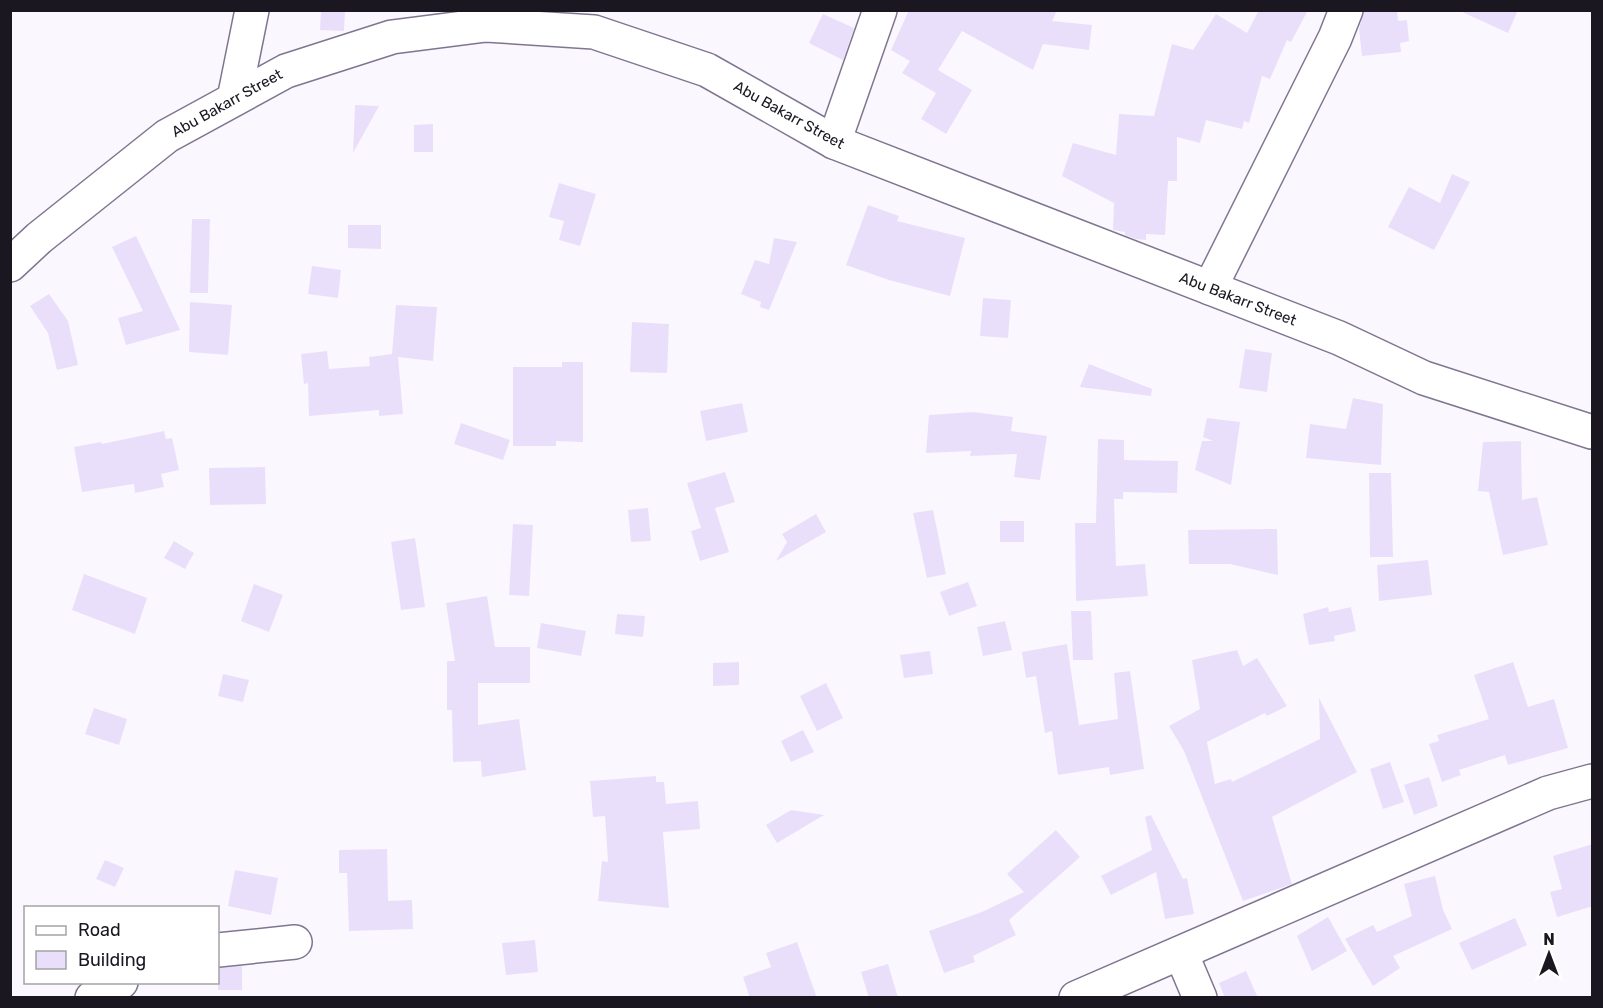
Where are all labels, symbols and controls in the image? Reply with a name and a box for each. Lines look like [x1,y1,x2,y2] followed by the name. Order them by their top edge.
[168,65,286,141] street label: Abu Bakarr Street
[730,77,848,153] street label: Abu Bakarr Street
[1177,268,1299,330] street label: Abu Bakarr Street
[24,906,219,984] legend
[78,919,121,941] text: Road
[1519,924,1579,984] north arrow
[1543,930,1555,949] text: N
[78,949,146,971] text: Building

